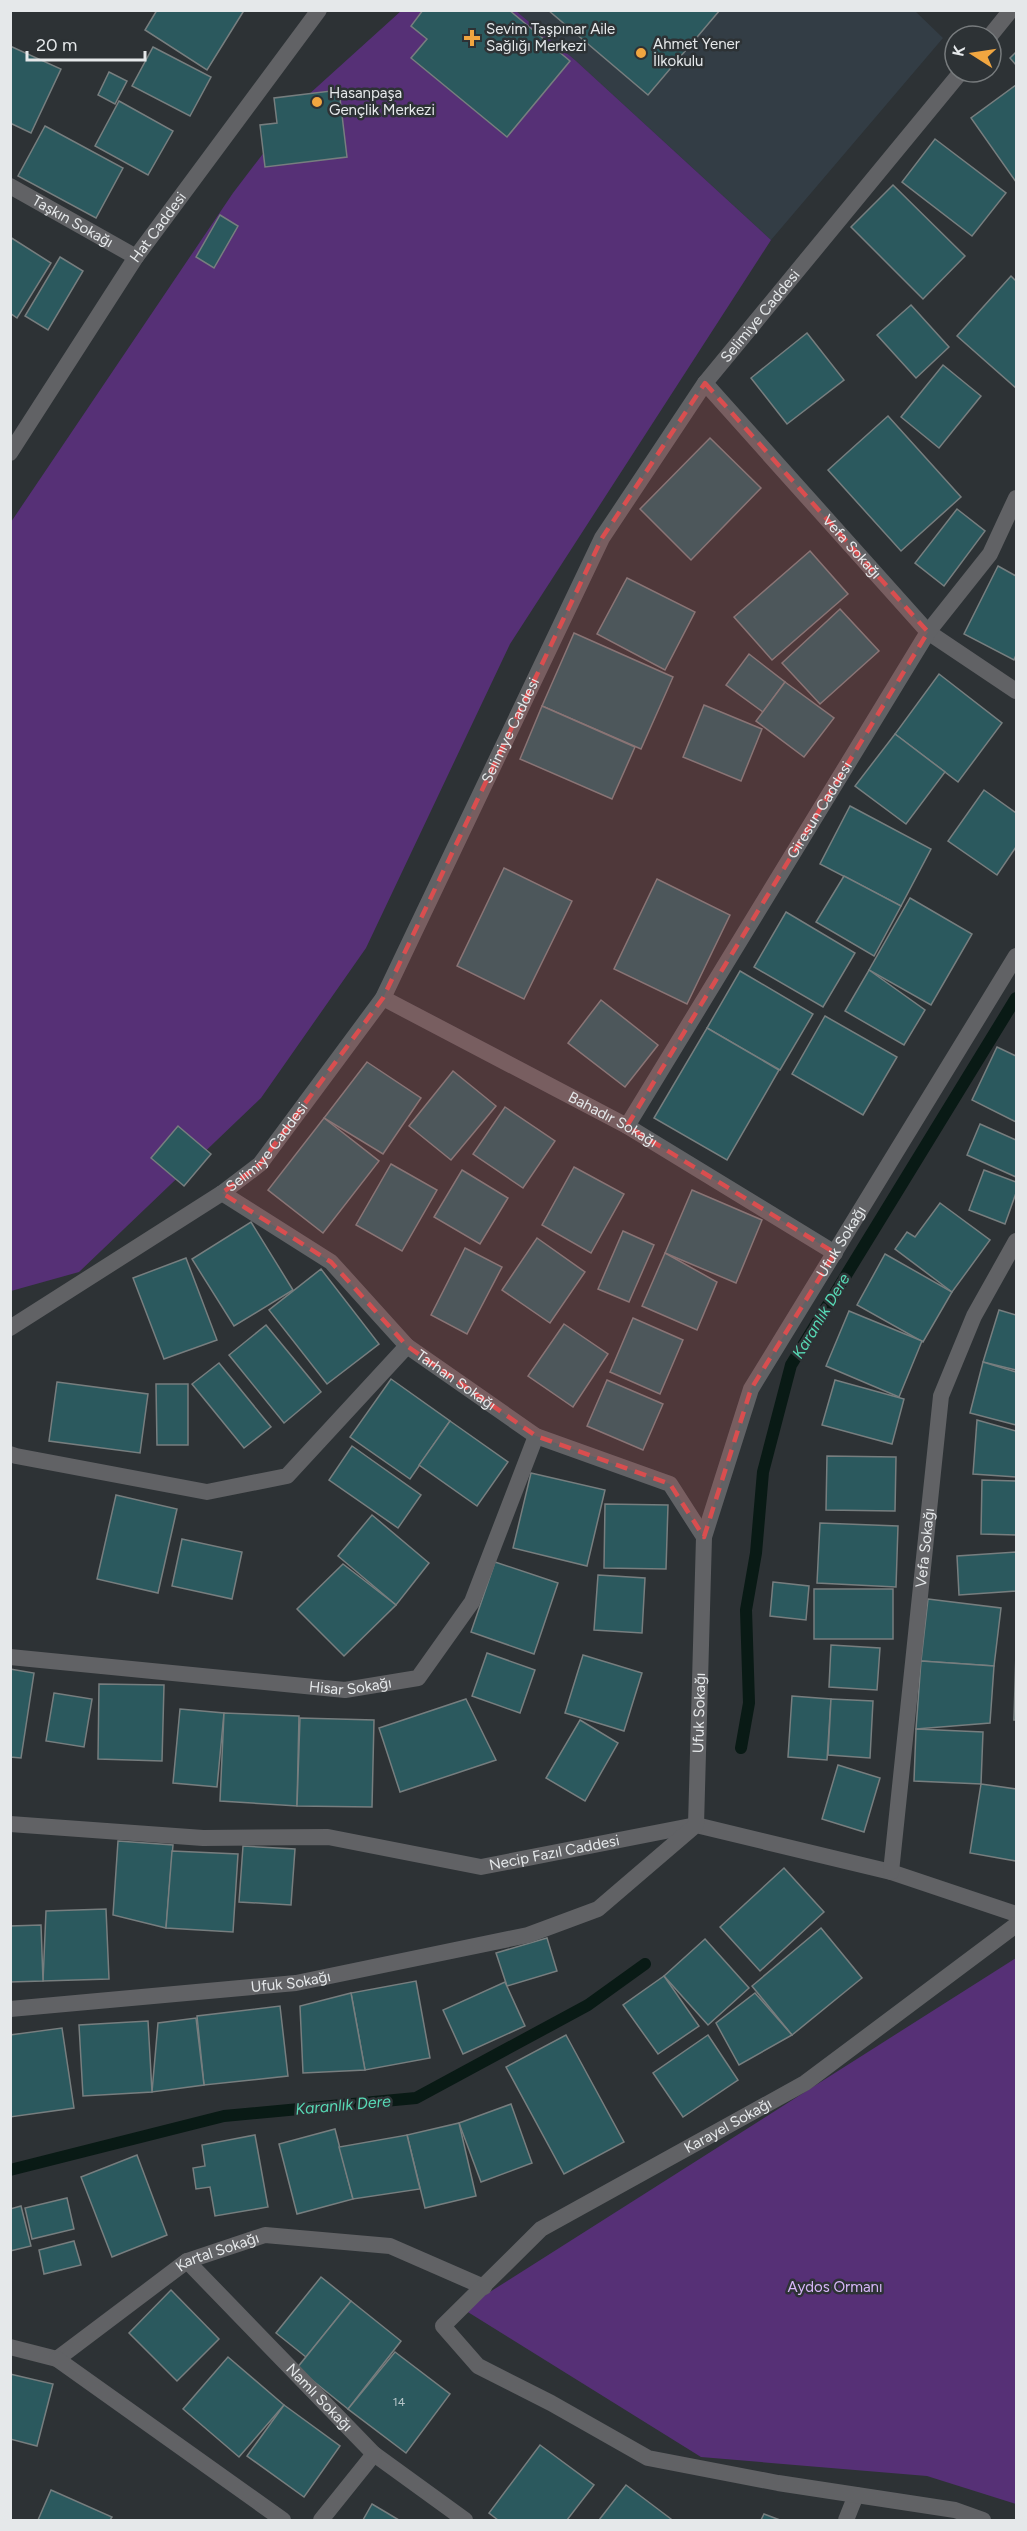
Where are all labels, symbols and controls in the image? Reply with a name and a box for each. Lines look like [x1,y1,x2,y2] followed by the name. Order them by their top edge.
[486,20,615,55] place label: Sevim Taşpınar Aile Sağlığı Merkezi
[27,24,146,62] scale bar
[943,24,1003,84] north arrow
[463,29,481,47] marker: Sevim Taşpınar Aile Sağlığı Merkezi
[36,34,77,56] text: 20 m
[653,35,740,70] place label: Ahmet Yener İlkokulu
[948,43,969,58] text: K
[634,46,648,60] marker: Ahmet Yener İlkokulu
[329,84,435,119] place label: Hasanpaşa Gençlik Merkezi
[310,95,324,109] marker: Hasanpaşa Gençlik Merkezi
[126,189,190,266] street label: Hat Caddesi
[29,191,116,251] street label: Taşkın Sokağı
[717,266,804,366] street label: Selimiye Caddesi
[818,511,885,583] street label: Vefa Sokağı
[478,675,543,786] street label: Selimiye Caddesi
[783,758,856,862] street label: Giresun Caddesi
[565,1088,661,1151] street label: Bahadır Sokağı
[222,1099,311,1196] street label: Selimiye Caddesi
[812,1203,870,1281] street label: Ufuk Sokağı
[788,1270,854,1362] water label: Karanlık Dere
[413,1346,499,1414] street label: Tarhan Sokağı
[912,1507,938,1588] street label: Vefa Sokağı
[689,1672,709,1753] street label: Ufuk Sokağı
[308,1673,393,1699] street label: Hisar Sokağı
[487,1831,621,1874] street label: Necip Fazıl Caddesi
[250,1967,332,1996] street label: Ufuk Sokağı
[294,2091,392,2119] water label: Karanlık Dere
[681,2094,775,2157] street label: Karayel Sokağı
[172,2229,261,2275] street label: Kartal Sokağı
[788,2278,882,2296] park label: Aydos Ormanı
[282,2360,356,2435] street label: Namlı Sokağı
[393,2395,406,2409] house number: 14

